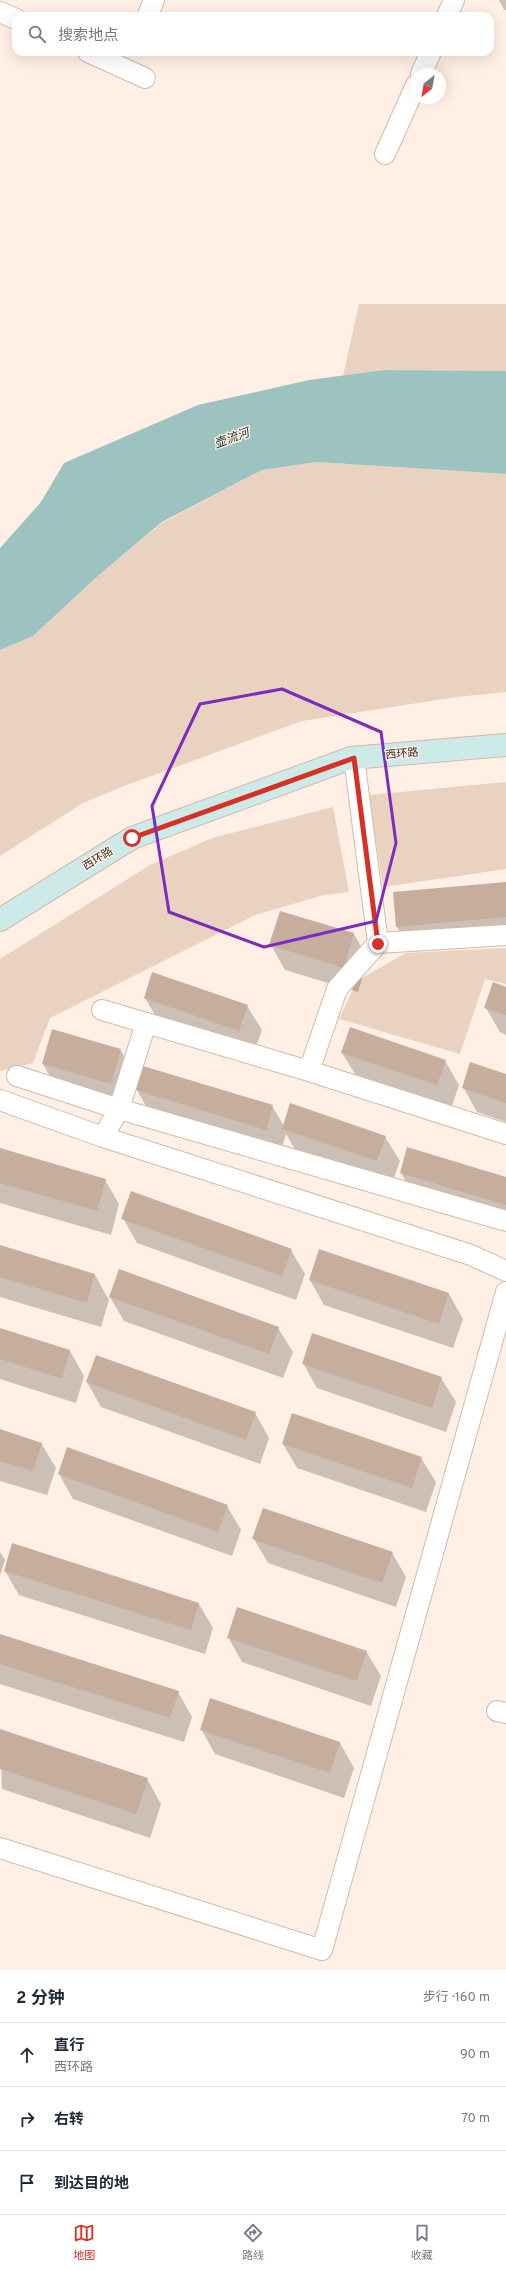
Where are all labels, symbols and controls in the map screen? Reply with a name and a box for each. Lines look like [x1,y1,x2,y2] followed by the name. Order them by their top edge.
[12,12,494,56] search box
[26,23,48,45] icon: search
[58,27,118,46] text: 搜索地点
[410,68,446,104] north arrow
[212,425,254,453] water label: 壶流河
[385,746,419,762] street label: 西环路
[123,829,141,847] route start
[80,844,116,874] street label: 西环路
[369,935,387,953] route end
[16,1988,65,2010] text: 2 分钟
[423,1990,490,2006] text: 步行 · 160 m
[54,2037,84,2056] text: 直行
[16,2044,38,2066] icon: ahead
[460,2047,490,2063] text: 90 m
[54,2060,93,2076] text: 西环路
[16,2108,38,2130] icon: right
[54,2111,84,2130] text: 右转
[461,2111,490,2127] text: 70 m
[16,2172,38,2194] icon: arrive
[54,2175,129,2194] text: 到达目的地
[73,2222,95,2263] tab: 地图
[242,2222,264,2263] tab: 路线
[411,2222,433,2263] tab: 收藏

